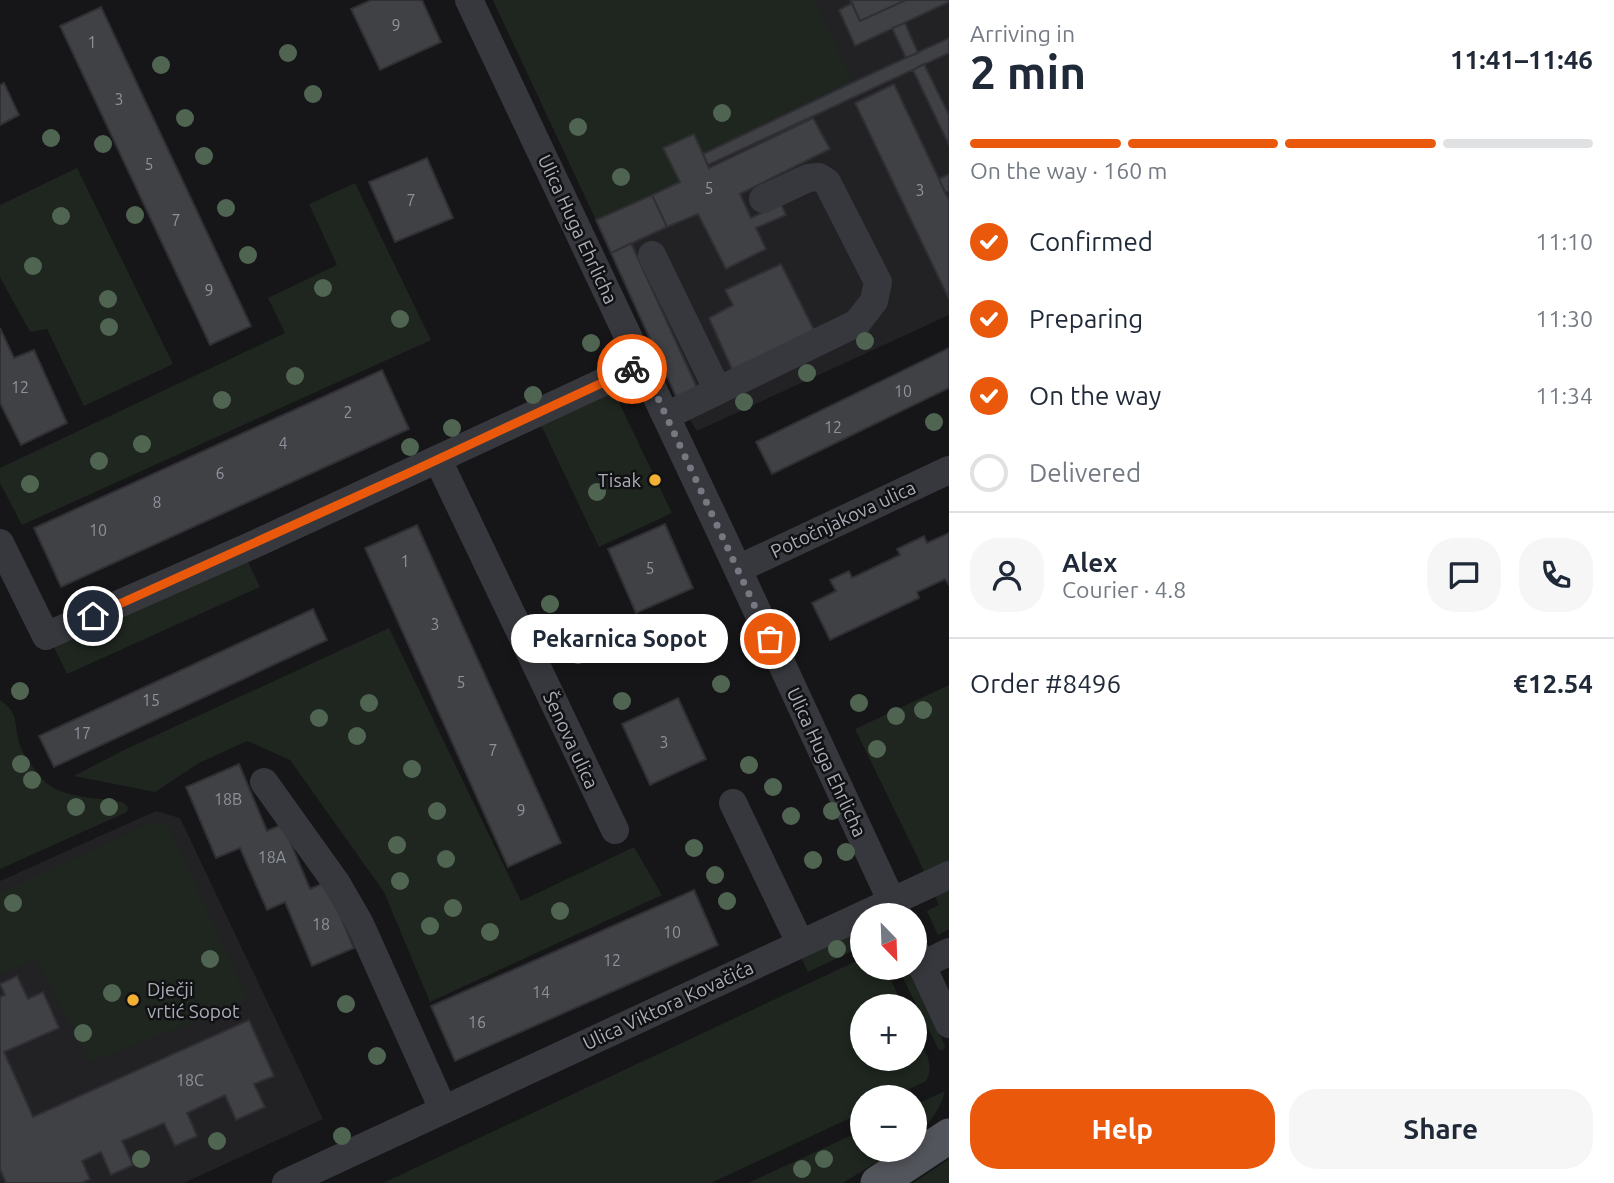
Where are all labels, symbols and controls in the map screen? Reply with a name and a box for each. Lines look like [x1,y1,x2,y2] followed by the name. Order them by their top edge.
[391,16,401,34] house number: 9
[970,21,1075,46] text: Arriving in
[87,33,97,51] house number: 1
[1450,45,1593,74] text: 11:41–11:46
[970,46,1086,98] text: 2 min
[114,90,124,108] house number: 3
[534,151,622,307] street label: Ulica Huga Ehrlicha
[144,155,154,173] house number: 5
[970,158,1167,183] text: On the way · 160 m
[704,179,714,197] house number: 5
[915,181,925,199] house number: 3
[406,191,416,209] house number: 7
[171,211,181,229] house number: 7
[970,223,1008,261] icon: check
[1029,227,1153,256] text: Confirmed
[1535,229,1593,254] text: 11:10
[204,281,214,299] house number: 9
[970,300,1008,338] icon: check
[1029,304,1143,333] text: Preparing
[1535,306,1593,331] text: 11:30
[597,334,667,404] courier
[613,350,651,388] icon: bike
[970,377,1008,415] icon: check
[11,378,29,396] house number: 12
[1029,381,1161,410] text: On the way
[894,382,912,400] house number: 10
[1535,383,1593,408] text: 11:34
[343,403,353,421] house number: 2
[824,418,842,436] house number: 12
[278,434,288,452] house number: 4
[1029,458,1141,487] text: Delivered
[215,464,225,482] house number: 6
[598,469,641,491] place label: Tisak
[647,472,663,488] marker: Tisak
[767,476,919,562] street label: Potočnjakova ulica
[152,493,162,511] house number: 8
[89,521,107,539] house number: 10
[970,538,1044,612] button: person
[1427,538,1501,612] button: chat
[1519,538,1593,612] button: phone
[1062,548,1117,577] text: Alex
[400,552,410,570] house number: 1
[645,559,655,577] house number: 5
[1062,577,1186,602] text: Courier · 4.8
[63,586,123,646] pin
[74,597,112,635] icon: home
[740,609,800,669] pin
[511,614,728,664] callout: Pekarnica Sopot
[430,615,440,633] house number: 3
[751,620,789,658] icon: bag
[532,626,707,651] text: Pekarnica Sopot
[970,669,1121,698] text: Order #8496
[1513,669,1593,698] text: €12.54
[456,673,466,691] house number: 5
[783,684,871,840] street label: Ulica Huga Ehrlicha
[539,688,603,792] street label: Šenova ulica
[142,691,160,709] house number: 15
[73,724,91,742] house number: 17
[659,733,669,751] house number: 3
[488,741,498,759] house number: 7
[214,790,242,808] house number: 18B
[516,801,526,819] house number: 9
[258,848,287,866] house number: 18A
[850,903,928,980] north arrow
[850,903,927,1162] map controls
[312,915,330,933] house number: 18
[663,923,681,941] house number: 10
[603,951,621,969] house number: 12
[579,956,757,1054] street label: Ulica Viktora Kovačića
[147,978,240,1022] place label: Dječji vrtić Sopot
[532,983,550,1001] house number: 14
[125,992,141,1008] marker: Dječji vrtić Sopot
[850,994,927,1071] button: +
[468,1013,486,1031] house number: 16
[176,1071,204,1089] house number: 18C
[850,1085,927,1162] button: −
[970,1089,1275,1169] button: Help
[1289,1089,1593,1169] button: Share

